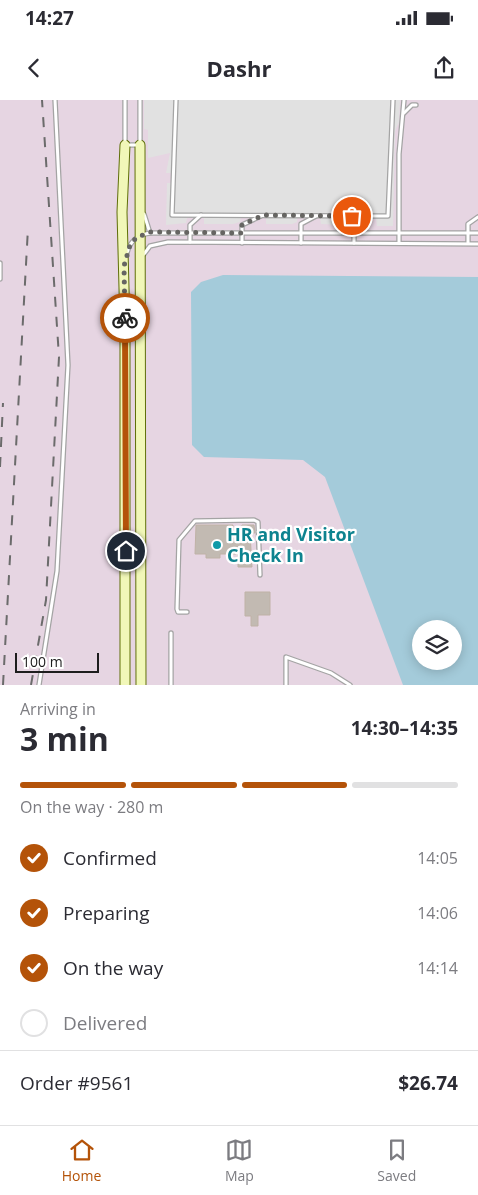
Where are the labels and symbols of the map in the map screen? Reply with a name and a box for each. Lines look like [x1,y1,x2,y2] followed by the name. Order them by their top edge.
[331,195,373,237] pin
[100,293,150,343] courier
[227,522,355,567] place label: HR and Visitor Check In
[105,530,147,572] pin
[211,539,223,551] marker: HR and Visitor Check In
[15,650,99,673] scale bar

